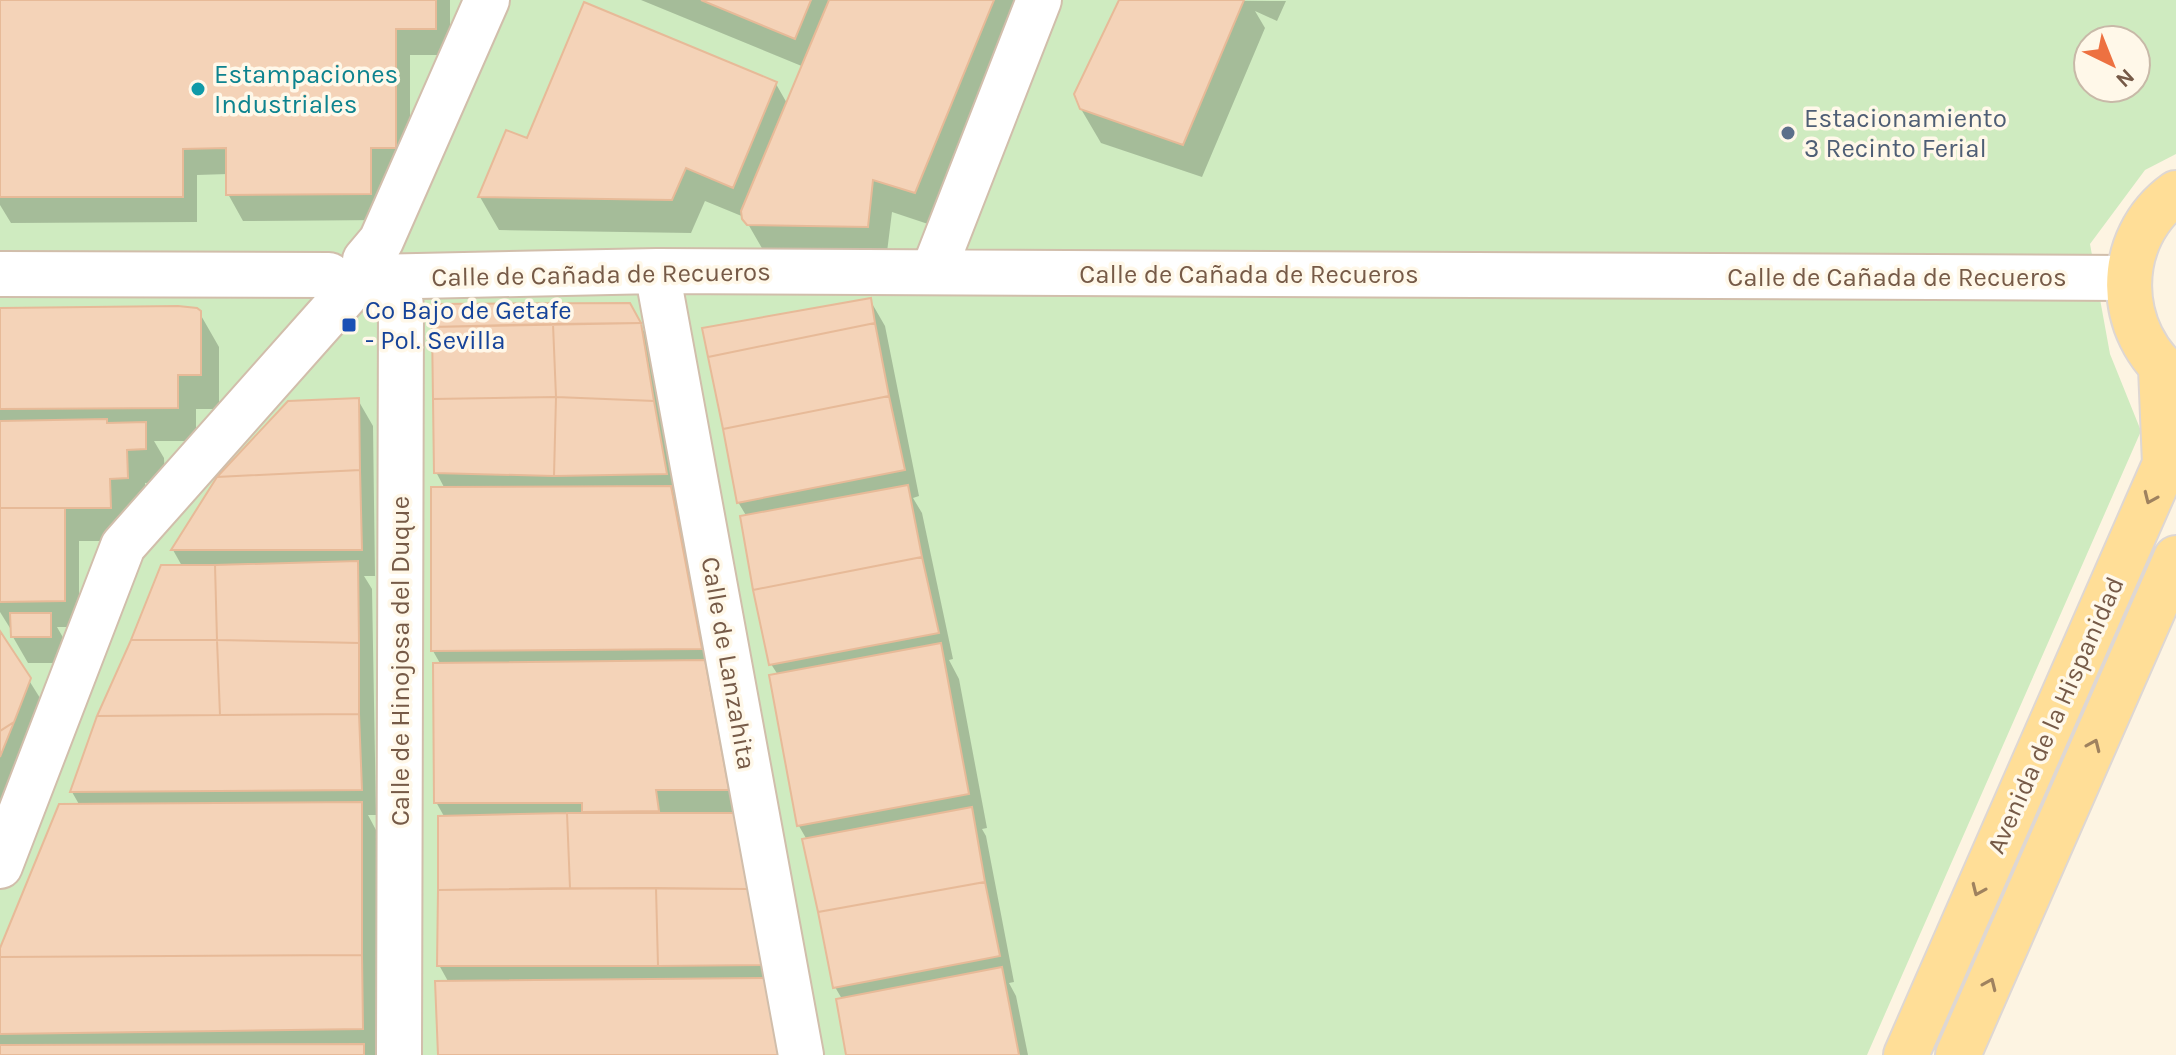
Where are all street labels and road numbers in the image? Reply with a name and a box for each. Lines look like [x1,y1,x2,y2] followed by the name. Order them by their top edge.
[431,256,771,293] street label: Calle de Cañada de Recueros
[1079,259,1419,290] street label: Calle de Cañada de Recueros
[1727,262,2067,293] street label: Calle de Cañada de Recueros
[385,496,416,826] street label: Calle de Hinojosa del Duque
[695,554,762,772] street label: Calle de Lanzahita
[1980,572,2131,858] street label: Avenida de la Hispanidad

